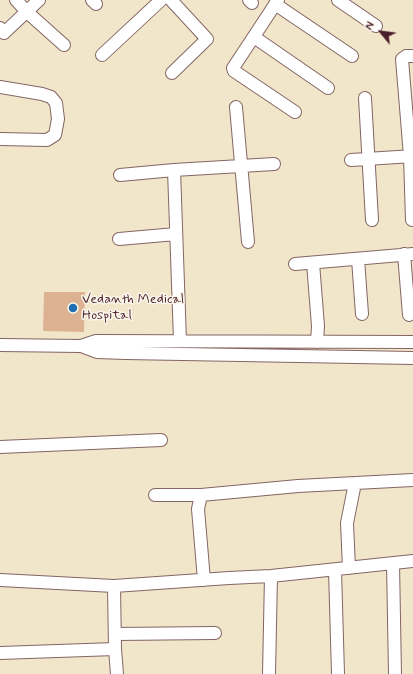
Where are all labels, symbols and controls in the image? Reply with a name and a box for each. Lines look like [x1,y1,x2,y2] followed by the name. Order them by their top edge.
[361,12,401,52] north arrow
[363,20,378,33] text: N
[82,292,184,324] place label: Vedanth Medical Hospital
[67,302,79,314] marker: Vedanth Medical Hospital

